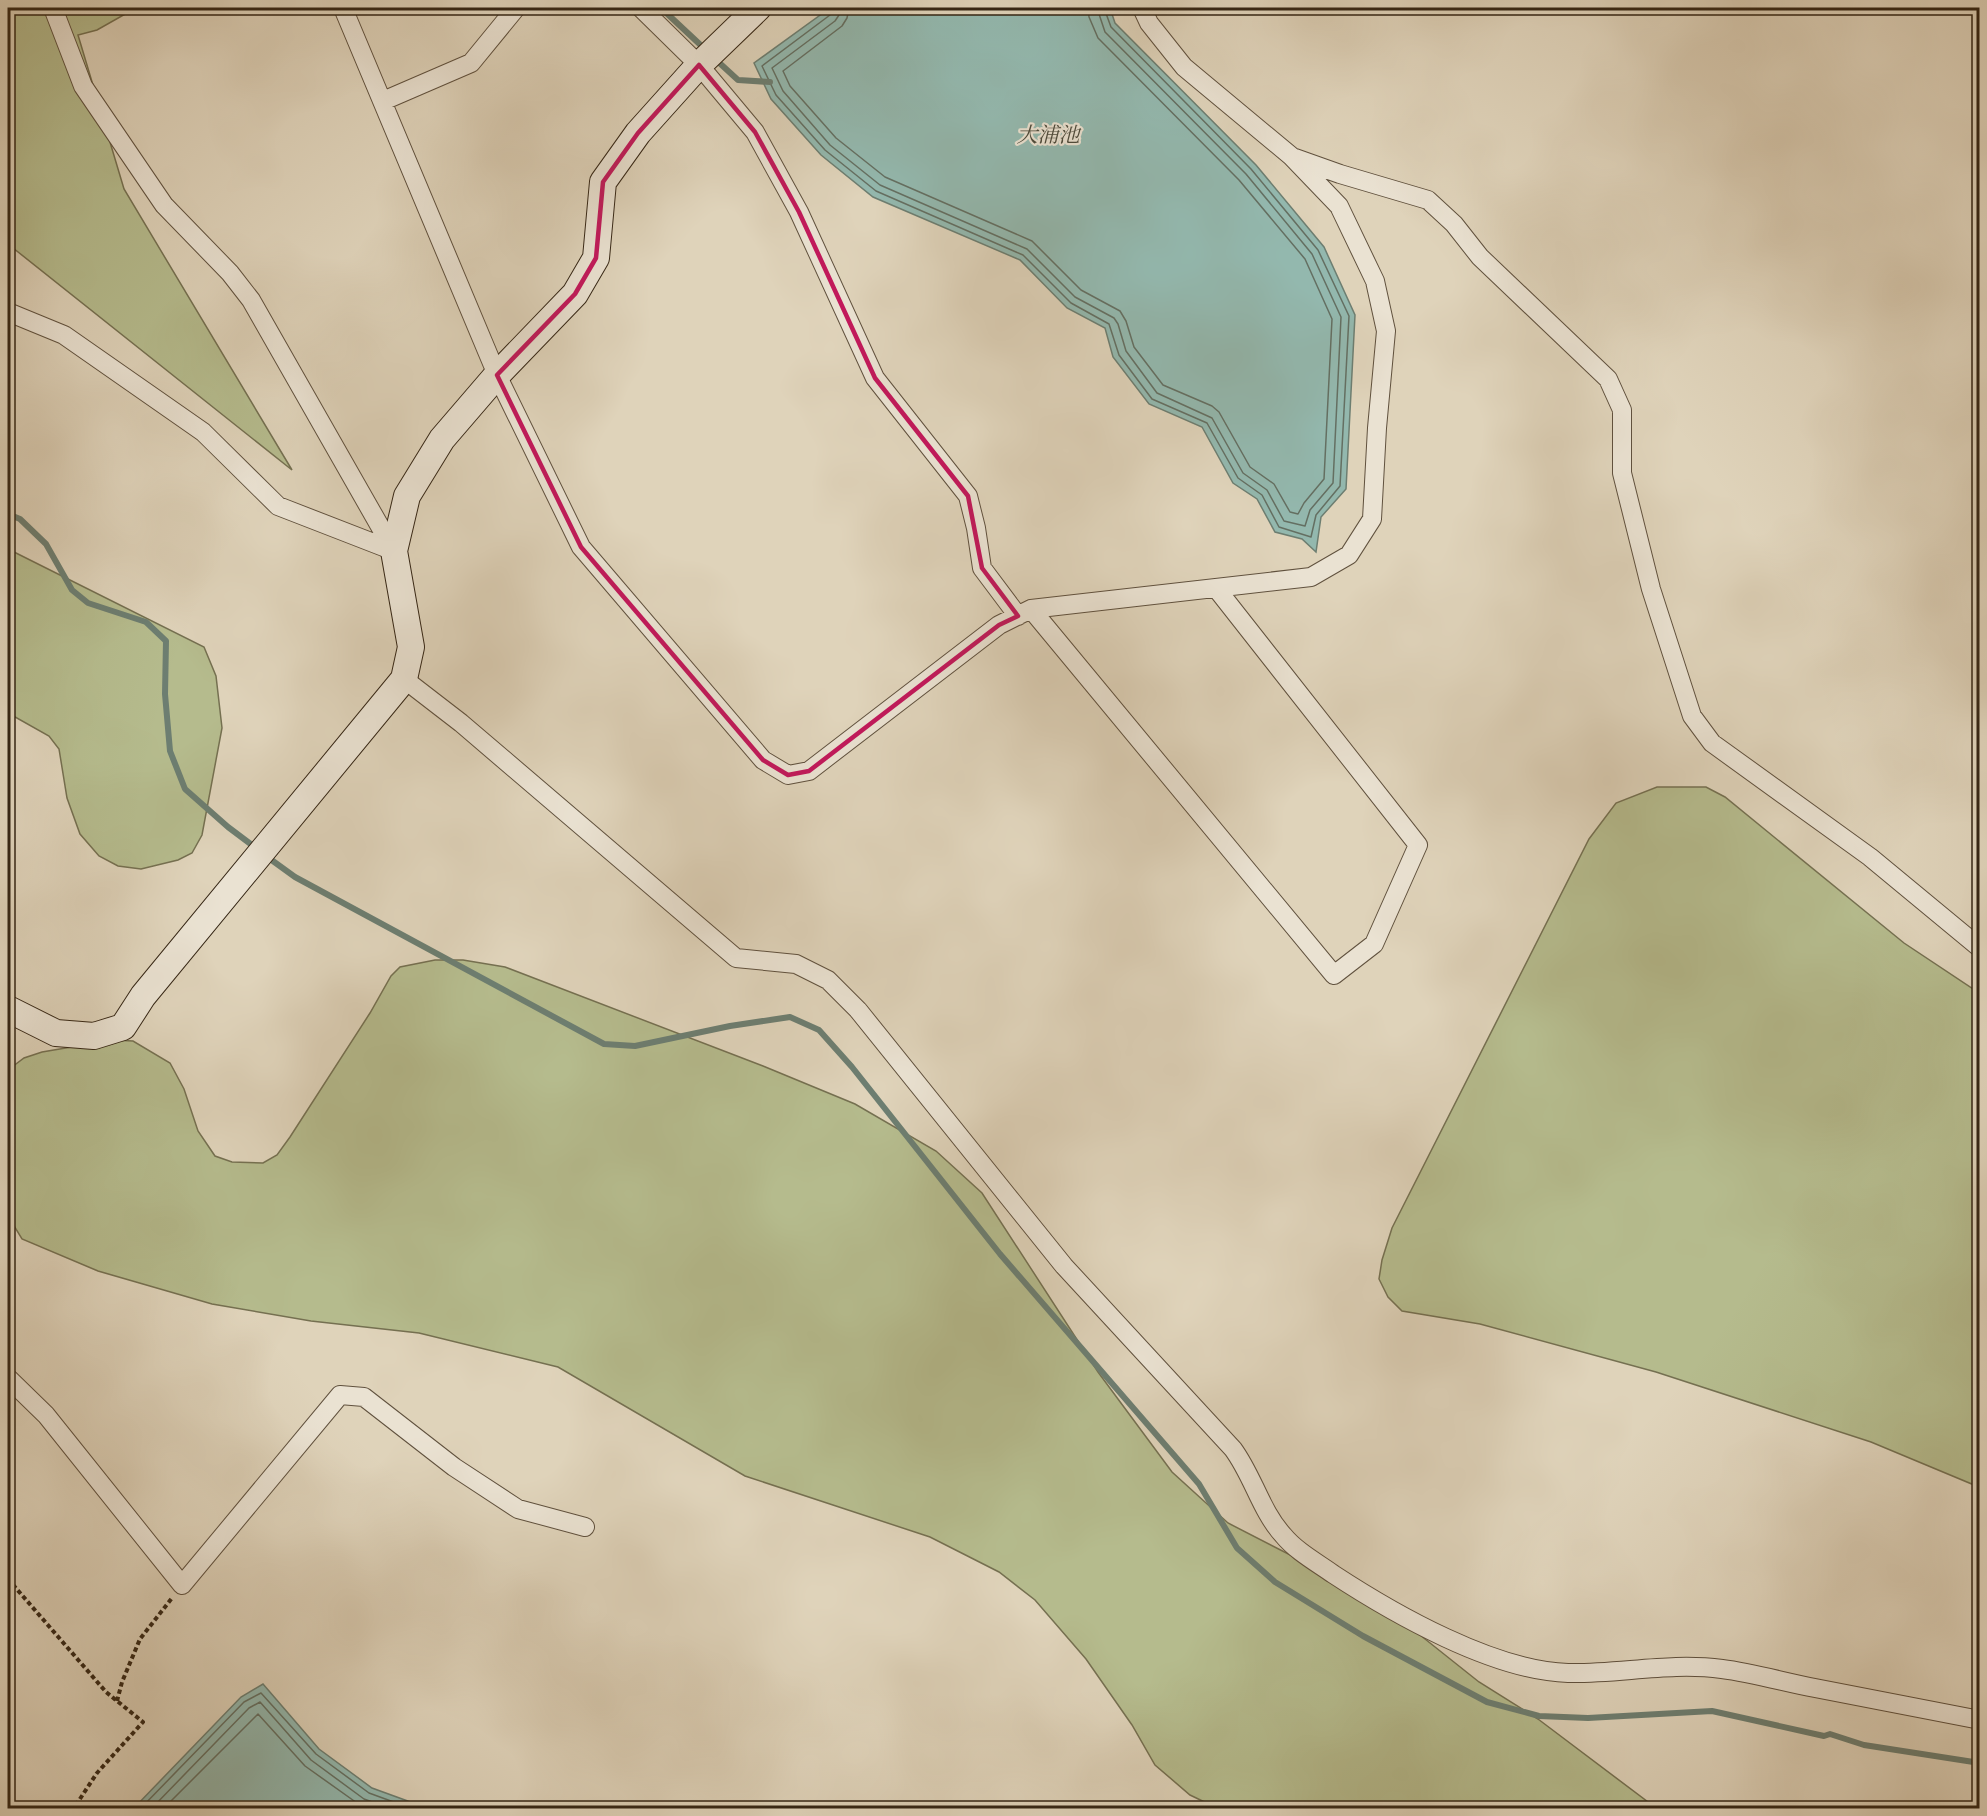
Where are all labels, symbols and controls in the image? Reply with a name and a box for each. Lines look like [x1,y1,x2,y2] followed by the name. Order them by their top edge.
[1017,121,1081,150] water label: 大浦池

